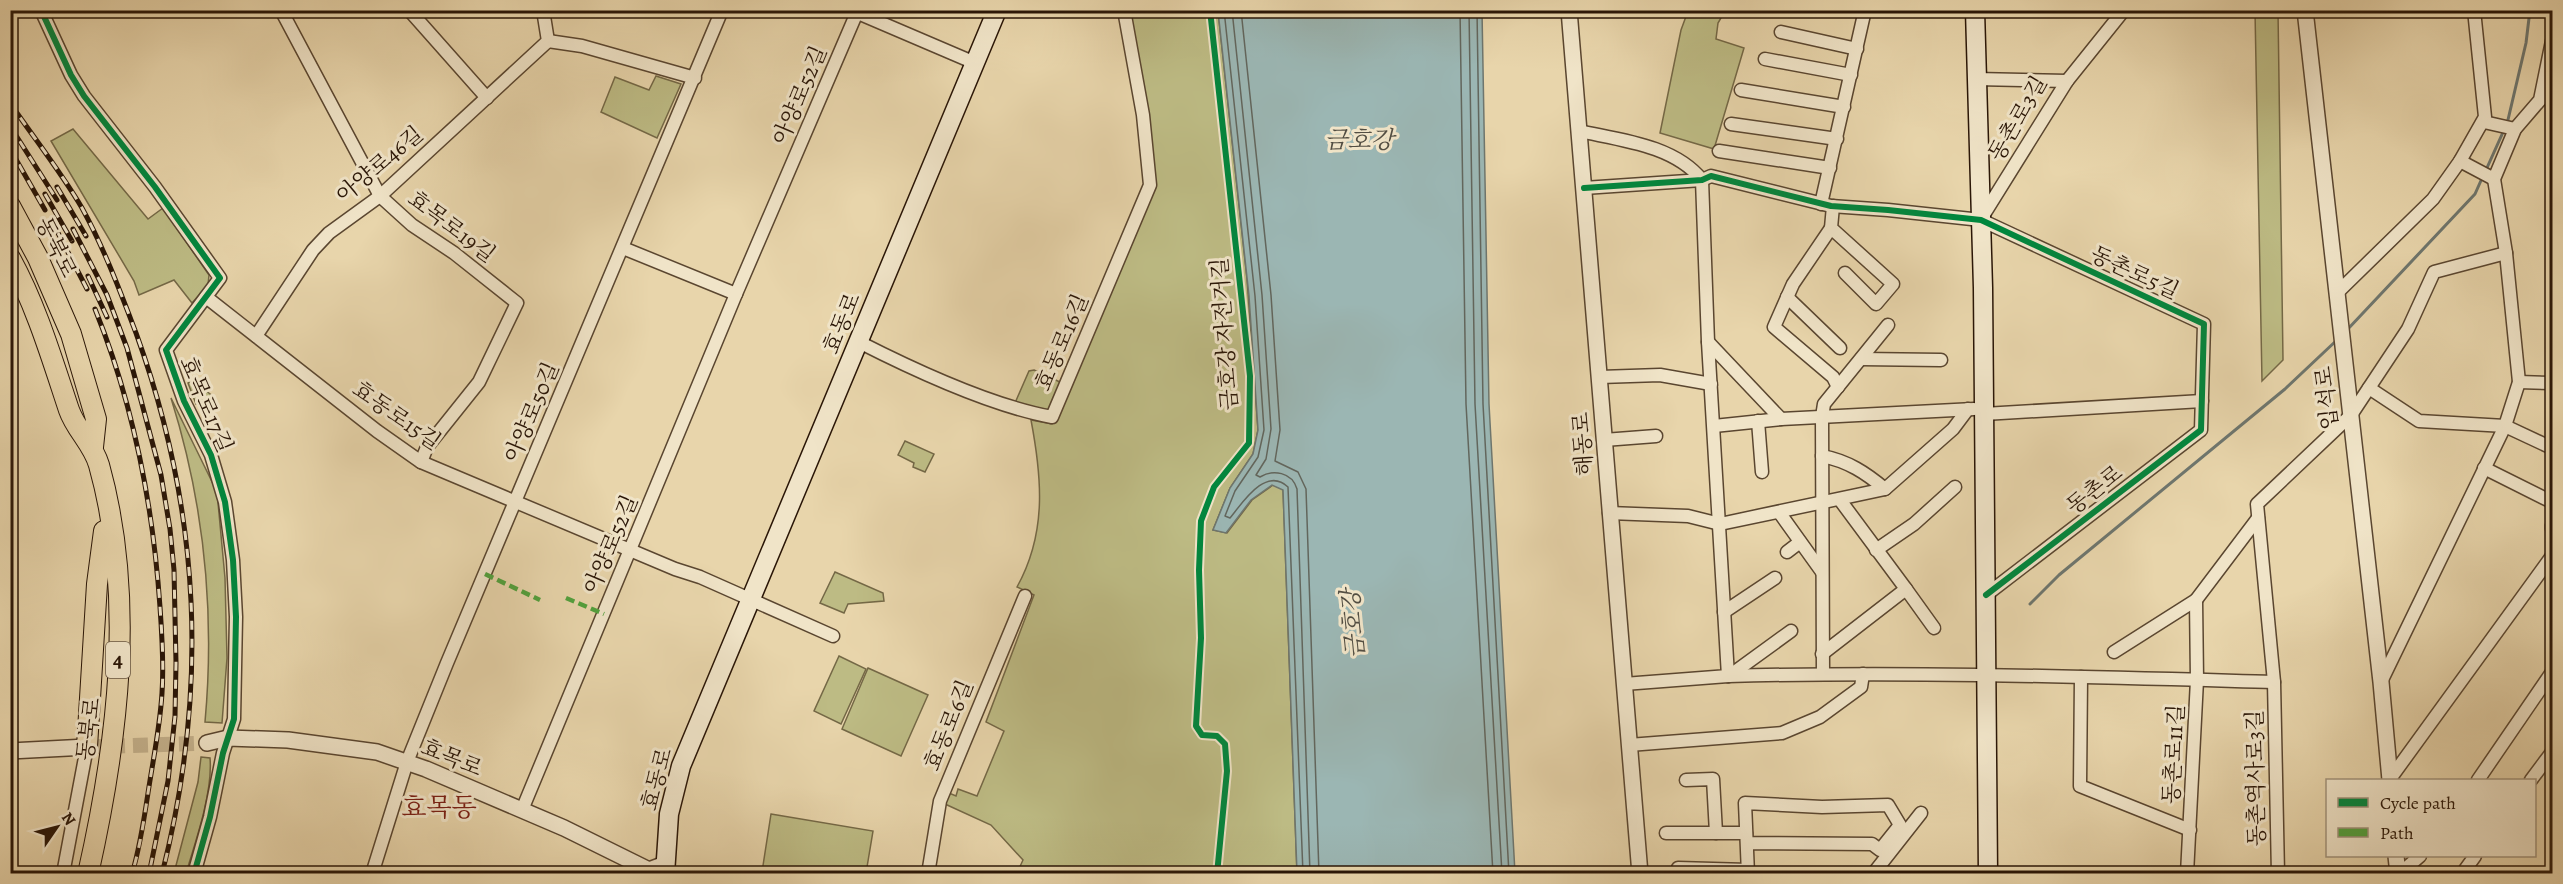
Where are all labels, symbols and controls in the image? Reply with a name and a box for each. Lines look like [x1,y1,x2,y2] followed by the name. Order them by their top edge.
[766,41,834,150] street label: 아양로52길
[1981,70,2054,167] street label: 동촌로3길
[330,119,430,210] street label: 아양로46길
[1324,124,1398,156] water label: 금호강
[401,184,501,270] street label: 효목로19길
[29,212,84,283] street label: 동북로
[2085,239,2184,306] street label: 동촌로5길
[1205,257,1245,411] street label: 금호강 자전거길
[816,288,868,359] street label: 효동로
[1028,289,1096,396] street label: 효동로16길
[172,352,240,457] street label: 효목로17길
[497,358,566,467] street label: 아양로50길
[2308,364,2346,431] street label: 입석로
[346,374,447,457] street label: 효동로15길
[1566,411,1600,477] street label: 해동로
[2060,458,2129,521] street label: 동촌로
[577,490,645,599] street label: 아양로52길
[1334,584,1372,660] water label: 금호강
[106,642,130,678] road number: 4
[917,676,981,775] street label: 효동로6길
[70,696,108,763] street label: 동북로
[2156,703,2192,805] street label: 동촌로11길
[2240,709,2272,847] street label: 동촌역사로3길
[416,732,487,784] street label: 효목로
[634,745,680,814] street label: 효동로
[2326,779,2536,857] legend
[401,790,477,825] district label: 효목동
[2380,791,2456,815] text: Cycle path
[27,797,87,857] north arrow
[56,808,81,830] text: N
[2380,821,2414,845] text: Path

